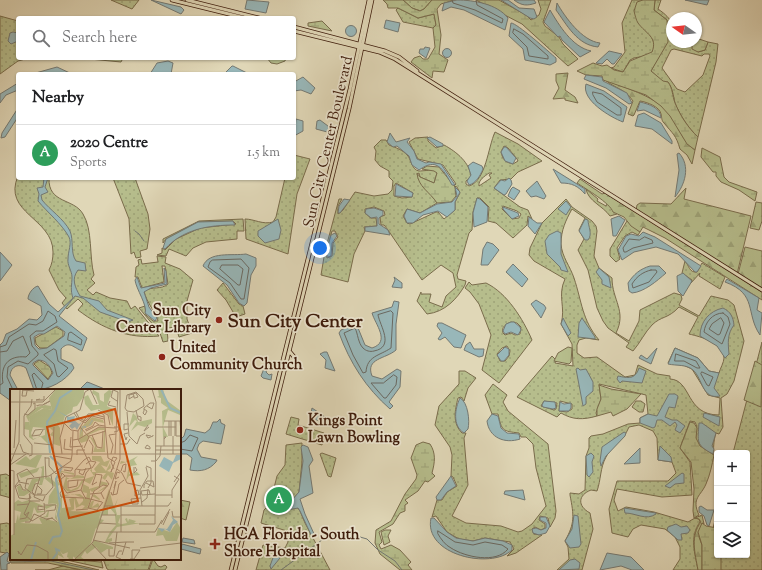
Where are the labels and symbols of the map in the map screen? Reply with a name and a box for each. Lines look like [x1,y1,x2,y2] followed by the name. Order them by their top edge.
[666,12,702,48] north arrow
[299,54,359,230] street label: Sun City Center Boulevard
[310,238,330,258] your location
[116,301,212,339] place label: Sun City Center Library
[227,309,363,336] district label: Sun City Center
[214,315,224,325] marker: Sun City Center Library
[170,338,303,376] place label: United Community Church
[157,352,167,362] marker: United Community Church
[10,389,181,560] inset map
[308,411,401,449] place label: Kings Point Lawn Bowling
[295,425,305,435] marker: Kings Point Lawn Bowling
[266,485,292,515] pin: A
[224,525,360,563] place label: HCA Florida - South Shore Hospital
[209,538,221,550] marker: HCA Florida - South Shore Hospital

